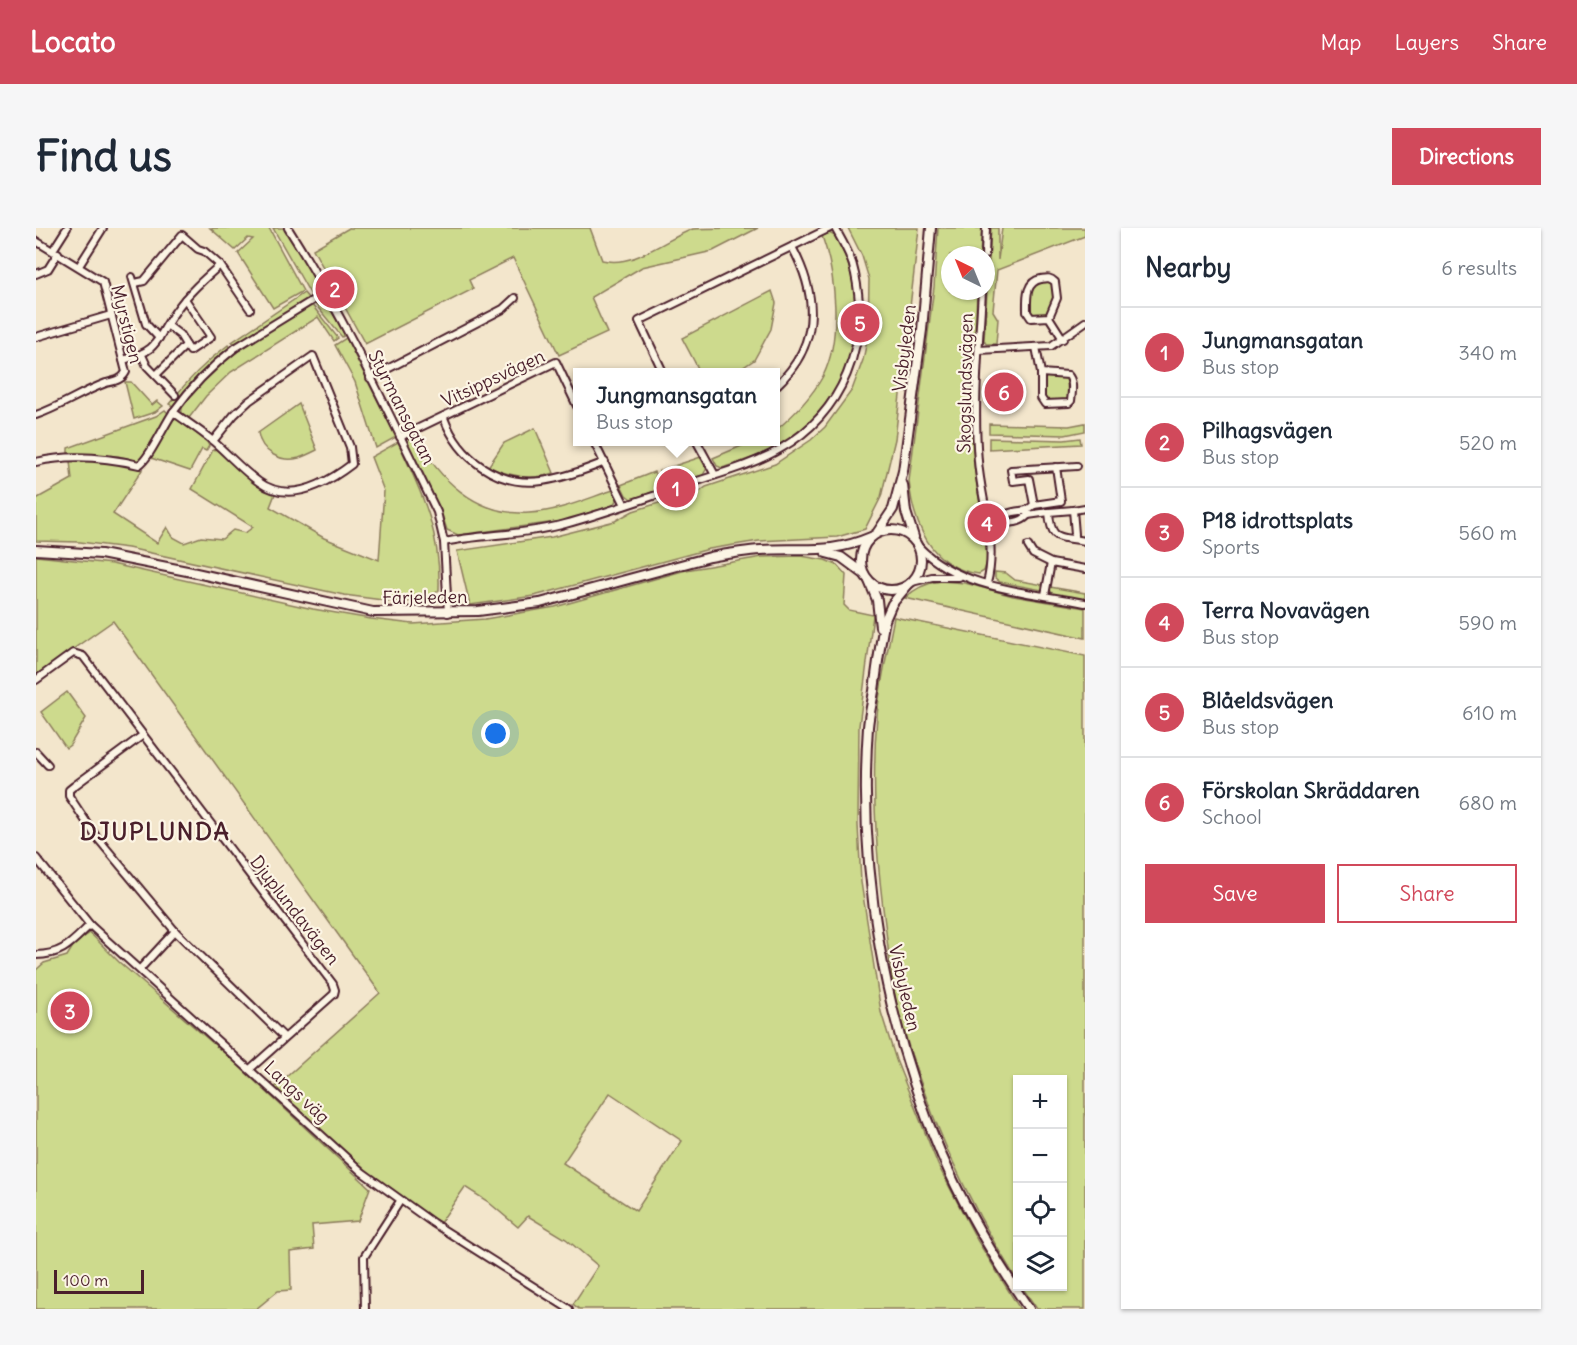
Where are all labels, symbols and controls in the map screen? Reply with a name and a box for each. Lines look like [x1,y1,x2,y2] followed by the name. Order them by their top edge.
[30,24,116,60] text: Locato
[1321,29,1361,56] text: Map
[1394,29,1459,56] text: Layers
[1492,29,1547,56] text: Share
[1392,128,1541,185] button: Directions
[36,130,172,182] text: Find us
[941,246,995,300] north arrow
[1145,251,1231,284] text: Nearby
[1441,255,1517,280] text: 6 results
[316,266,354,312] pin: 2
[106,282,148,366] street label: Myrstigen
[840,300,880,346] pin: 5
[887,303,921,393] street label: Visbyleden
[952,313,978,453] street label: Skogslundsvägen
[1202,326,1363,354] text: Jungmansgatan
[1161,340,1168,365] text: 1
[1459,340,1517,365] text: 340 m
[438,344,548,412] street label: Vitsippsvägen
[363,346,441,468] street label: Styrmansgatan
[1202,354,1279,379] text: Bus stop
[573,368,780,446] popup
[984,370,1024,414] pin: 6
[596,381,757,409] text: Jungmansgatan
[596,409,673,434] text: Bus stop
[1202,416,1332,444] text: Pilhagsvägen
[1159,430,1170,455] text: 2
[1459,430,1517,455] text: 520 m
[1202,444,1279,469] text: Bus stop
[656,466,696,510] pin: 1
[968,500,1006,546] pin: 4
[1202,506,1353,534] text: P18 idrottsplats
[1159,520,1170,545] text: 3
[1459,520,1517,545] text: 560 m
[1202,534,1260,559] text: Sports
[382,585,468,609] street label: Färjeleden
[1202,596,1370,624] text: Terra Novavägen
[1159,610,1170,635] text: 4
[1459,610,1517,635] text: 590 m
[1202,624,1279,649] text: Bus stop
[1202,686,1333,714] text: Blåeldsvägen
[1159,700,1170,725] text: 5
[1462,700,1517,725] text: 610 m
[1202,714,1279,739] text: Bus stop
[481,719,510,748] your location
[1202,776,1420,804] text: Förskolan Skräddaren
[1159,790,1170,815] text: 6
[1458,790,1517,815] text: 680 m
[1202,804,1262,829] text: School
[80,816,230,846] district label: DJUPLUNDA
[245,851,345,969] street label: Djuplundavägen
[1145,864,1325,923] button: Save
[1337,864,1517,923] button: Share
[884,943,926,1033] street label: Visbyleden
[51,988,90,1034] pin: 3
[259,1056,335,1128] street label: Langs väg
[1013,1075,1067,1291] map controls
[1013,1075,1067,1129] button: +
[1013,1129,1067,1183] button: −
[1013,1183,1067,1237] button: locate
[1013,1237,1067,1291] button: layers
[54,1267,144,1294] scale bar
[63,1270,108,1290] text: 100 m

